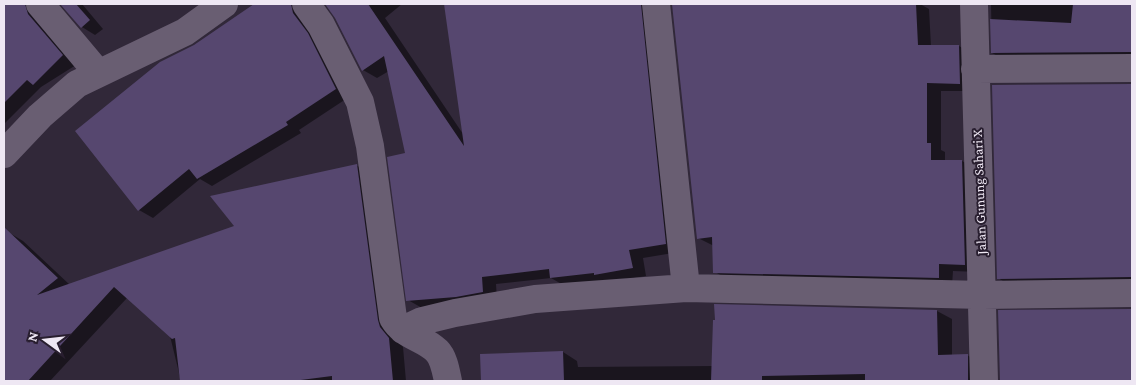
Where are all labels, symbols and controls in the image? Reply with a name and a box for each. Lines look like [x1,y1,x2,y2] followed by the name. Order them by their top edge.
[969,129,989,257] street label: Jalan Gunung Sahari X
[20,315,70,365] north arrow
[23,330,42,343] text: N

